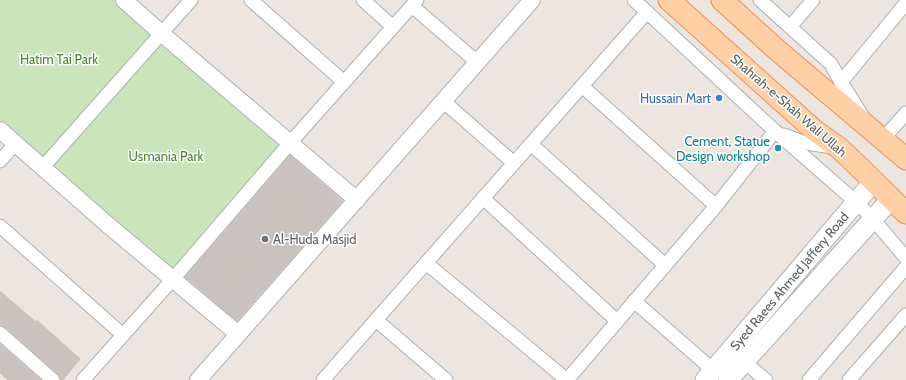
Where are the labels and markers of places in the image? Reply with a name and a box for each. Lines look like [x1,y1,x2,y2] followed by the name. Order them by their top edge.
[640,90,712,106] place label: Hussain Mart
[714,93,724,103] marker: Hussain Mart
[676,133,770,164] place label: Cement, Statue Design workshop
[773,143,783,153] marker: Cement, Statue Design workshop
[273,231,357,248] place label: Al-Huda Masjid
[260,234,270,244] marker: Al-Huda Masjid

